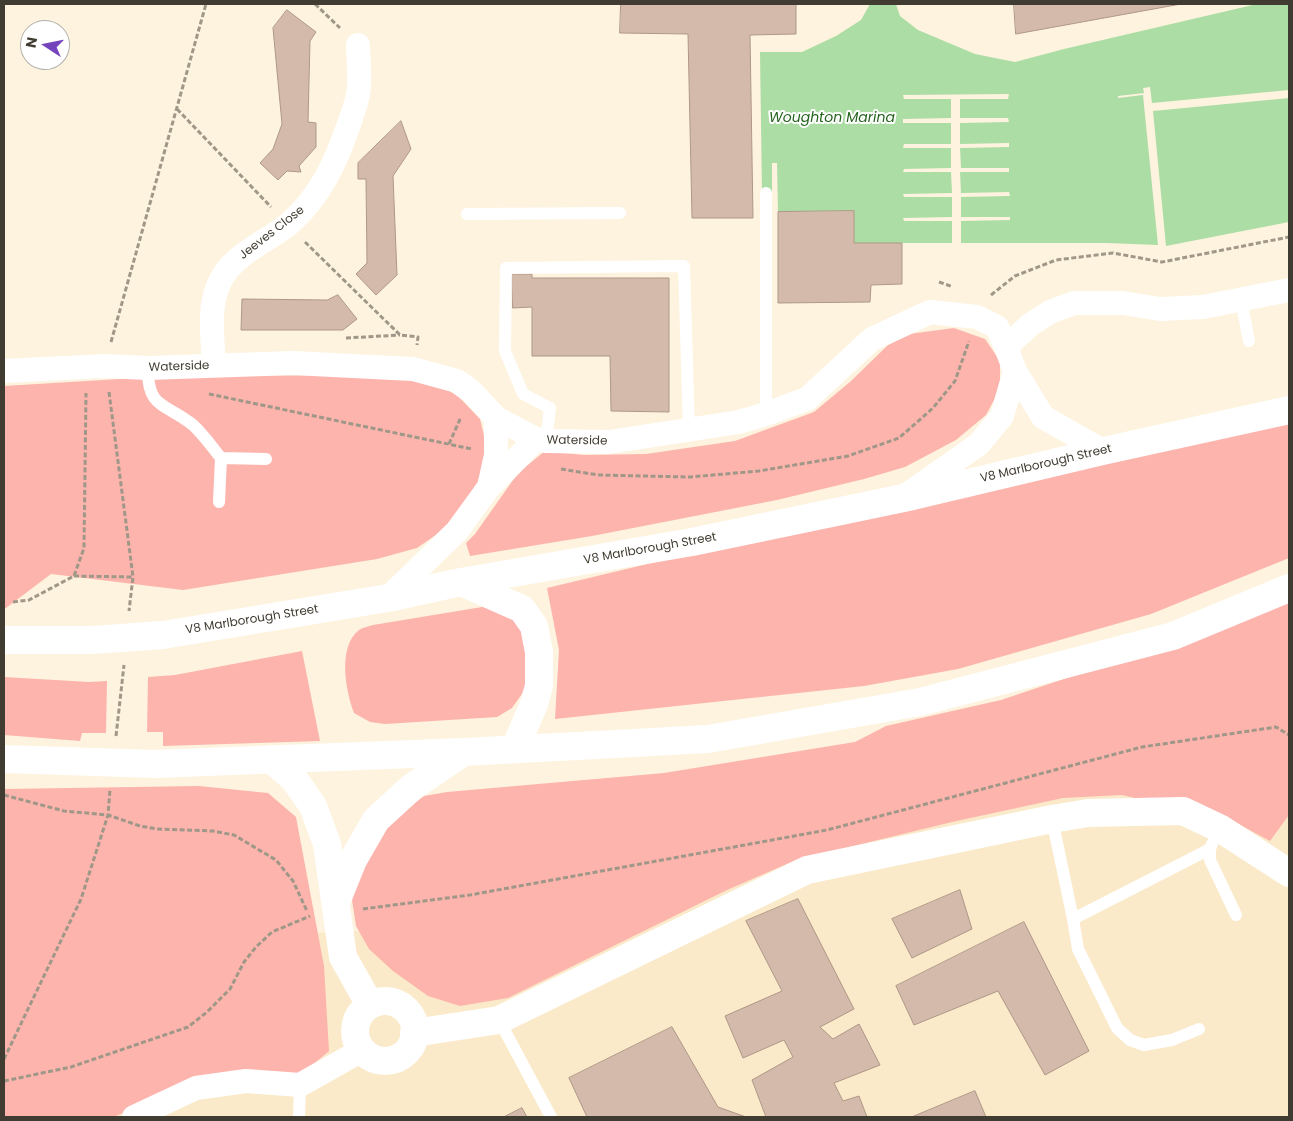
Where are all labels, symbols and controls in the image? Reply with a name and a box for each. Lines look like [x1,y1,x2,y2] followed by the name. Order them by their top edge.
[20,20,70,70] north arrow
[20,35,42,49] text: N
[769,110,895,126] water label: Woughton Marina
[237,203,307,263] street label: Jeeves Close
[148,359,210,375] street label: Waterside
[546,433,608,449] street label: Waterside
[979,442,1113,486] street label: V8 Marlborough Street
[583,530,717,568] street label: V8 Marlborough Street
[184,602,320,638] street label: V8 Marlborough Street

